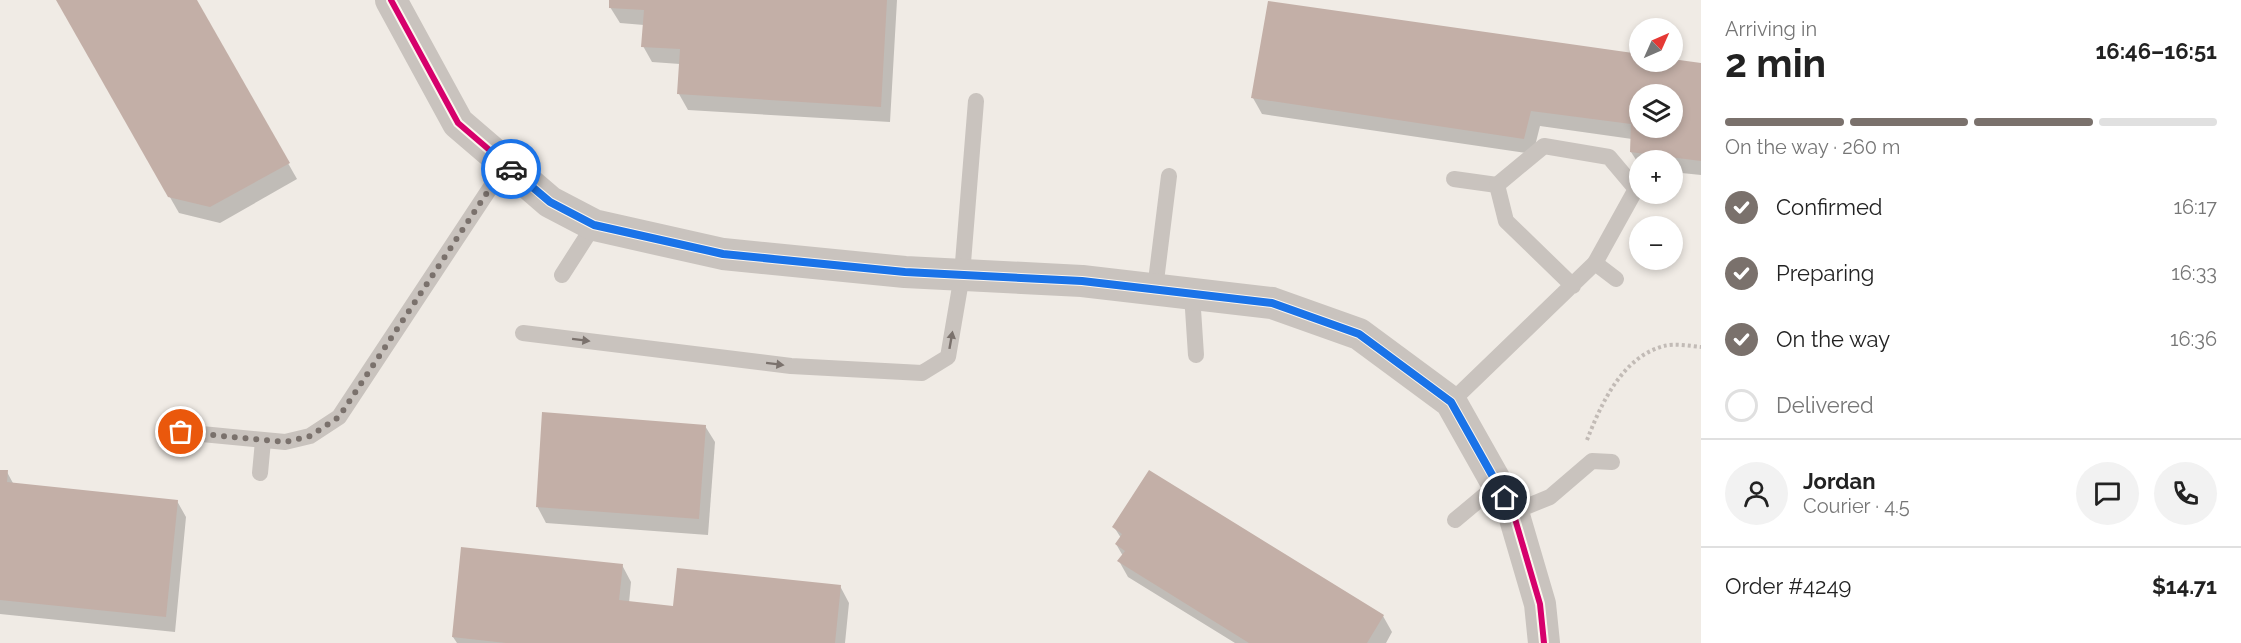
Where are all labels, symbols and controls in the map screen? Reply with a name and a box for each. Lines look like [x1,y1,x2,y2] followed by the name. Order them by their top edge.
[1725,17,1817,41] text: Arriving in
[1629,18,1683,72] north arrow
[1629,18,1683,270] map controls
[2095,38,2217,64] text: 16:46–16:51
[1725,40,1826,86] text: 2 min
[1629,84,1683,138] button: layers
[1725,135,1900,159] text: On the way · 260 m
[481,139,541,199] courier
[1629,150,1683,204] button: +
[495,153,528,186] icon: car
[1725,191,1758,224] icon: check
[1776,194,1883,220] text: Confirmed
[2173,195,2217,219] text: 16:17
[1629,216,1683,270] button: −
[1725,257,1758,290] icon: check
[1776,260,1874,286] text: Preparing
[2171,261,2217,285] text: 16:33
[1725,323,1758,356] icon: check
[1776,326,1890,352] text: On the way
[2170,327,2217,351] text: 16:36
[947,331,956,350] one-way arrow
[572,336,591,345] one-way arrow
[765,359,784,368] one-way arrow
[1776,392,1874,418] text: Delivered
[155,406,206,457] pin
[164,415,197,448] icon: bag
[1725,462,1788,525] button: person
[2076,462,2139,525] button: chat
[2154,462,2217,525] button: phone
[1803,468,1875,494] text: Jordan
[1479,472,1530,523] pin
[1488,481,1521,514] icon: home
[1803,494,1910,518] text: Courier · 4.5
[1725,573,1851,599] text: Order #4249
[2152,573,2217,599] text: $14.71

